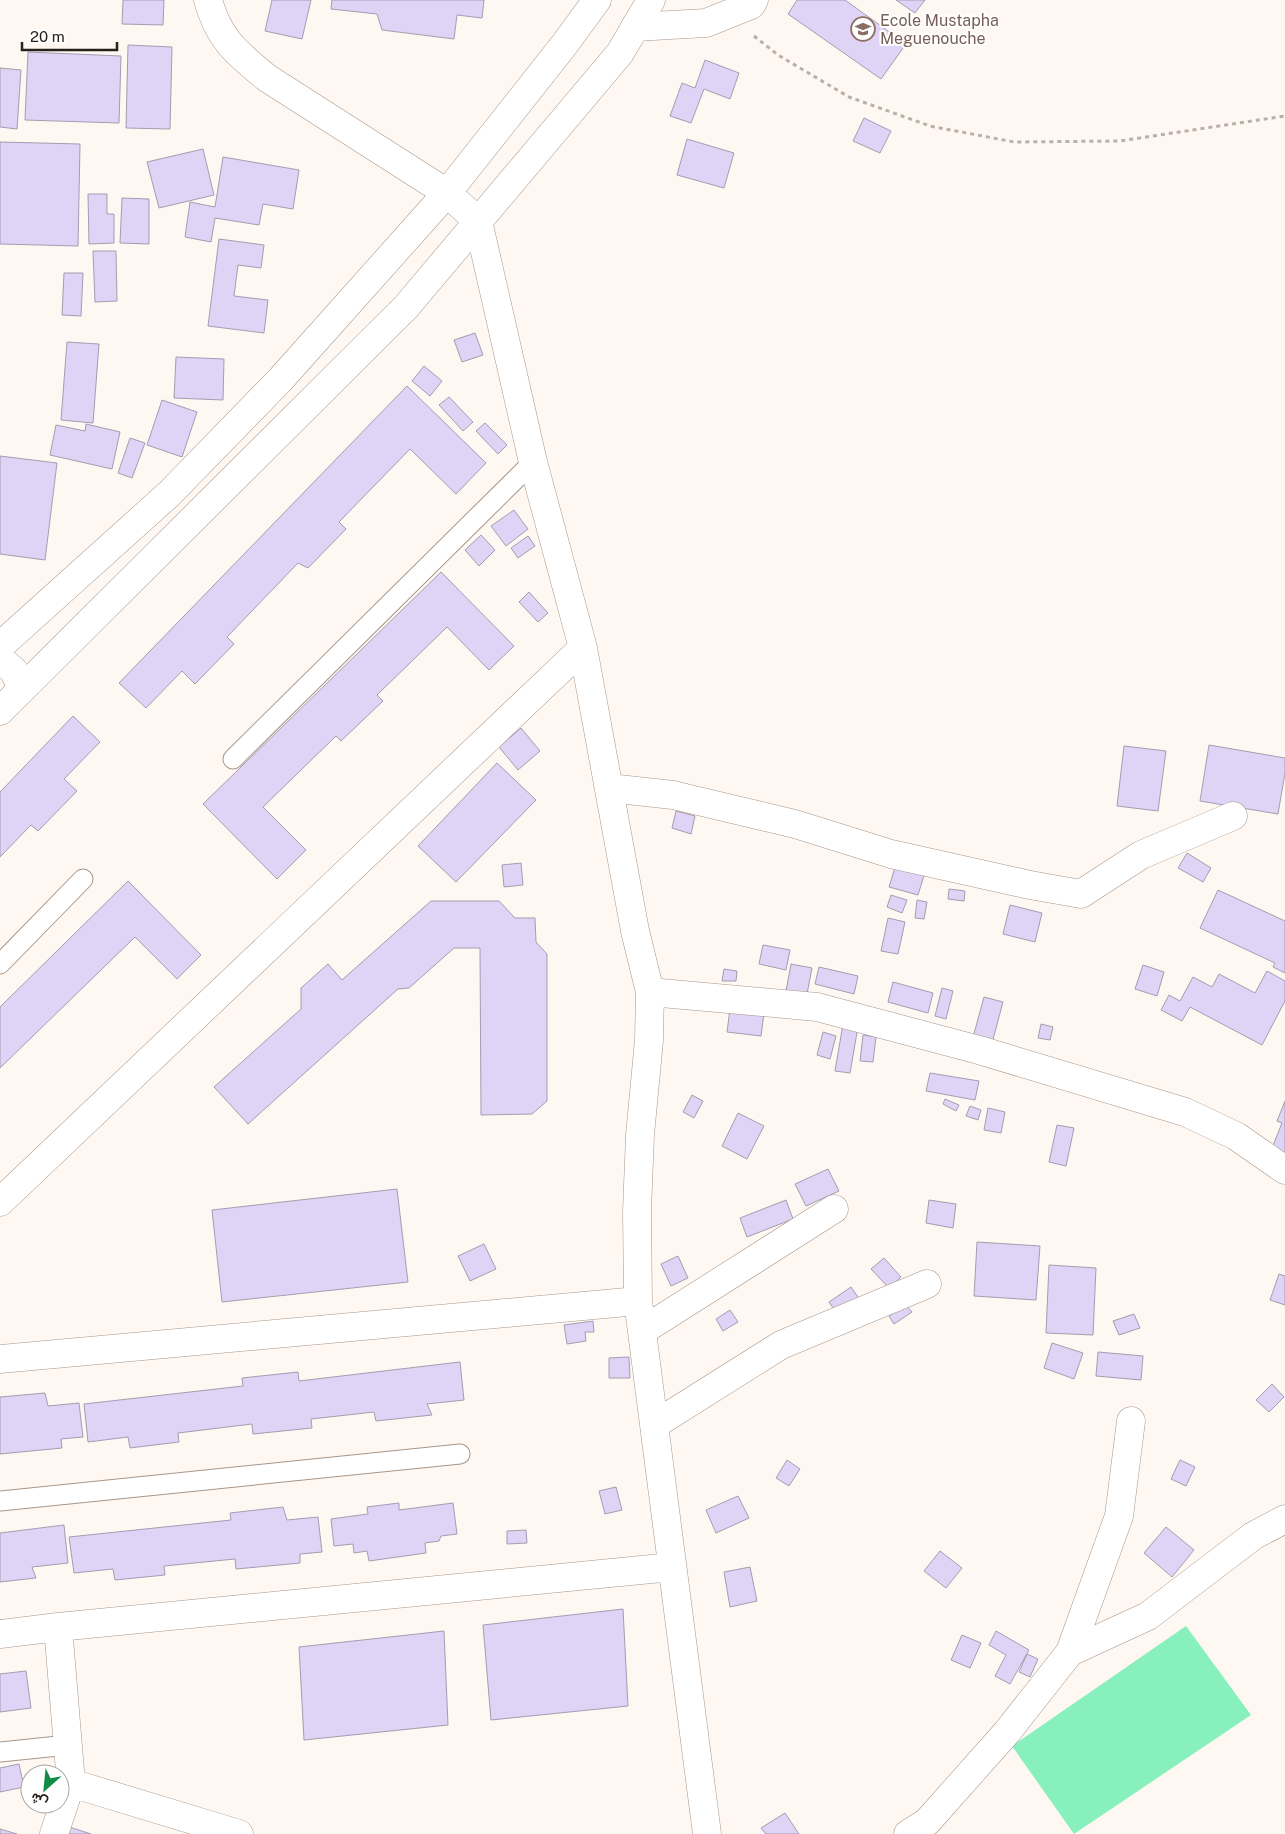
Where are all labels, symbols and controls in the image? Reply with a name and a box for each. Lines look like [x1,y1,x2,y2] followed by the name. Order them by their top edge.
[880,11,999,48] place label: Ecole Mustapha Meguenouche
[850,16,876,42] school or university icon: Ecole Mustapha Meguenouche
[22,20,118,52] scale bar
[30,28,65,45] text: 20 m
[20,1764,70,1814] north arrow
[28,1789,51,1812] text: ش

